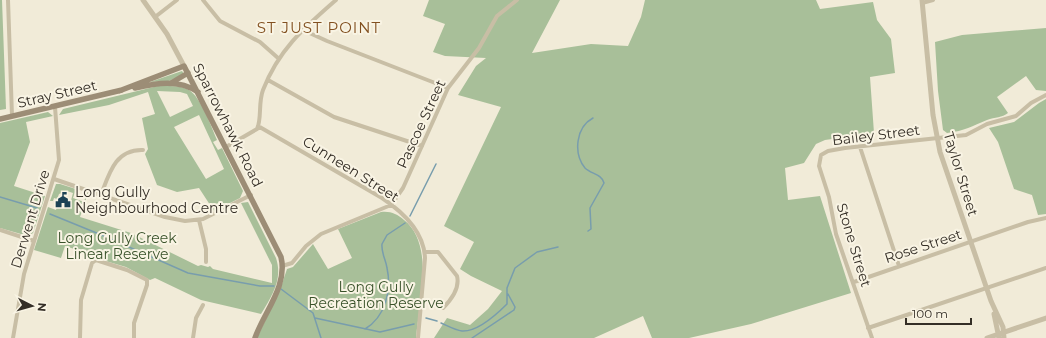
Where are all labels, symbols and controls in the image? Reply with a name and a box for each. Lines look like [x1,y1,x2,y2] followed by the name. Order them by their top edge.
[257,18,381,37] district label: ST JUST POINT
[189,60,267,190] street label: Sparrowhawk Road
[16,76,99,112] street label: Stray Street
[393,76,450,171] street label: Pascoe Street
[831,121,921,149] street label: Bailey Street
[940,130,982,219] street label: Taylor Street
[299,132,403,206] street label: Cunneen Street
[6,168,54,270] street label: Derwent Drive
[75,183,238,217] place label: Long Gully Neighbourhood Centre
[54,191,72,209] public building icon: Long Gully Neighbourhood Centre
[833,201,875,289] street label: Stone Street
[882,225,964,267] street label: Rose Street
[57,229,177,263] park label: Long Gully Creek Linear Reserve
[308,278,444,312] park label: Long Gully Recreation Reserve
[12,286,52,326] north arrow
[906,300,971,326] scale bar
[35,302,49,312] text: N
[912,306,948,321] text: 100 m

